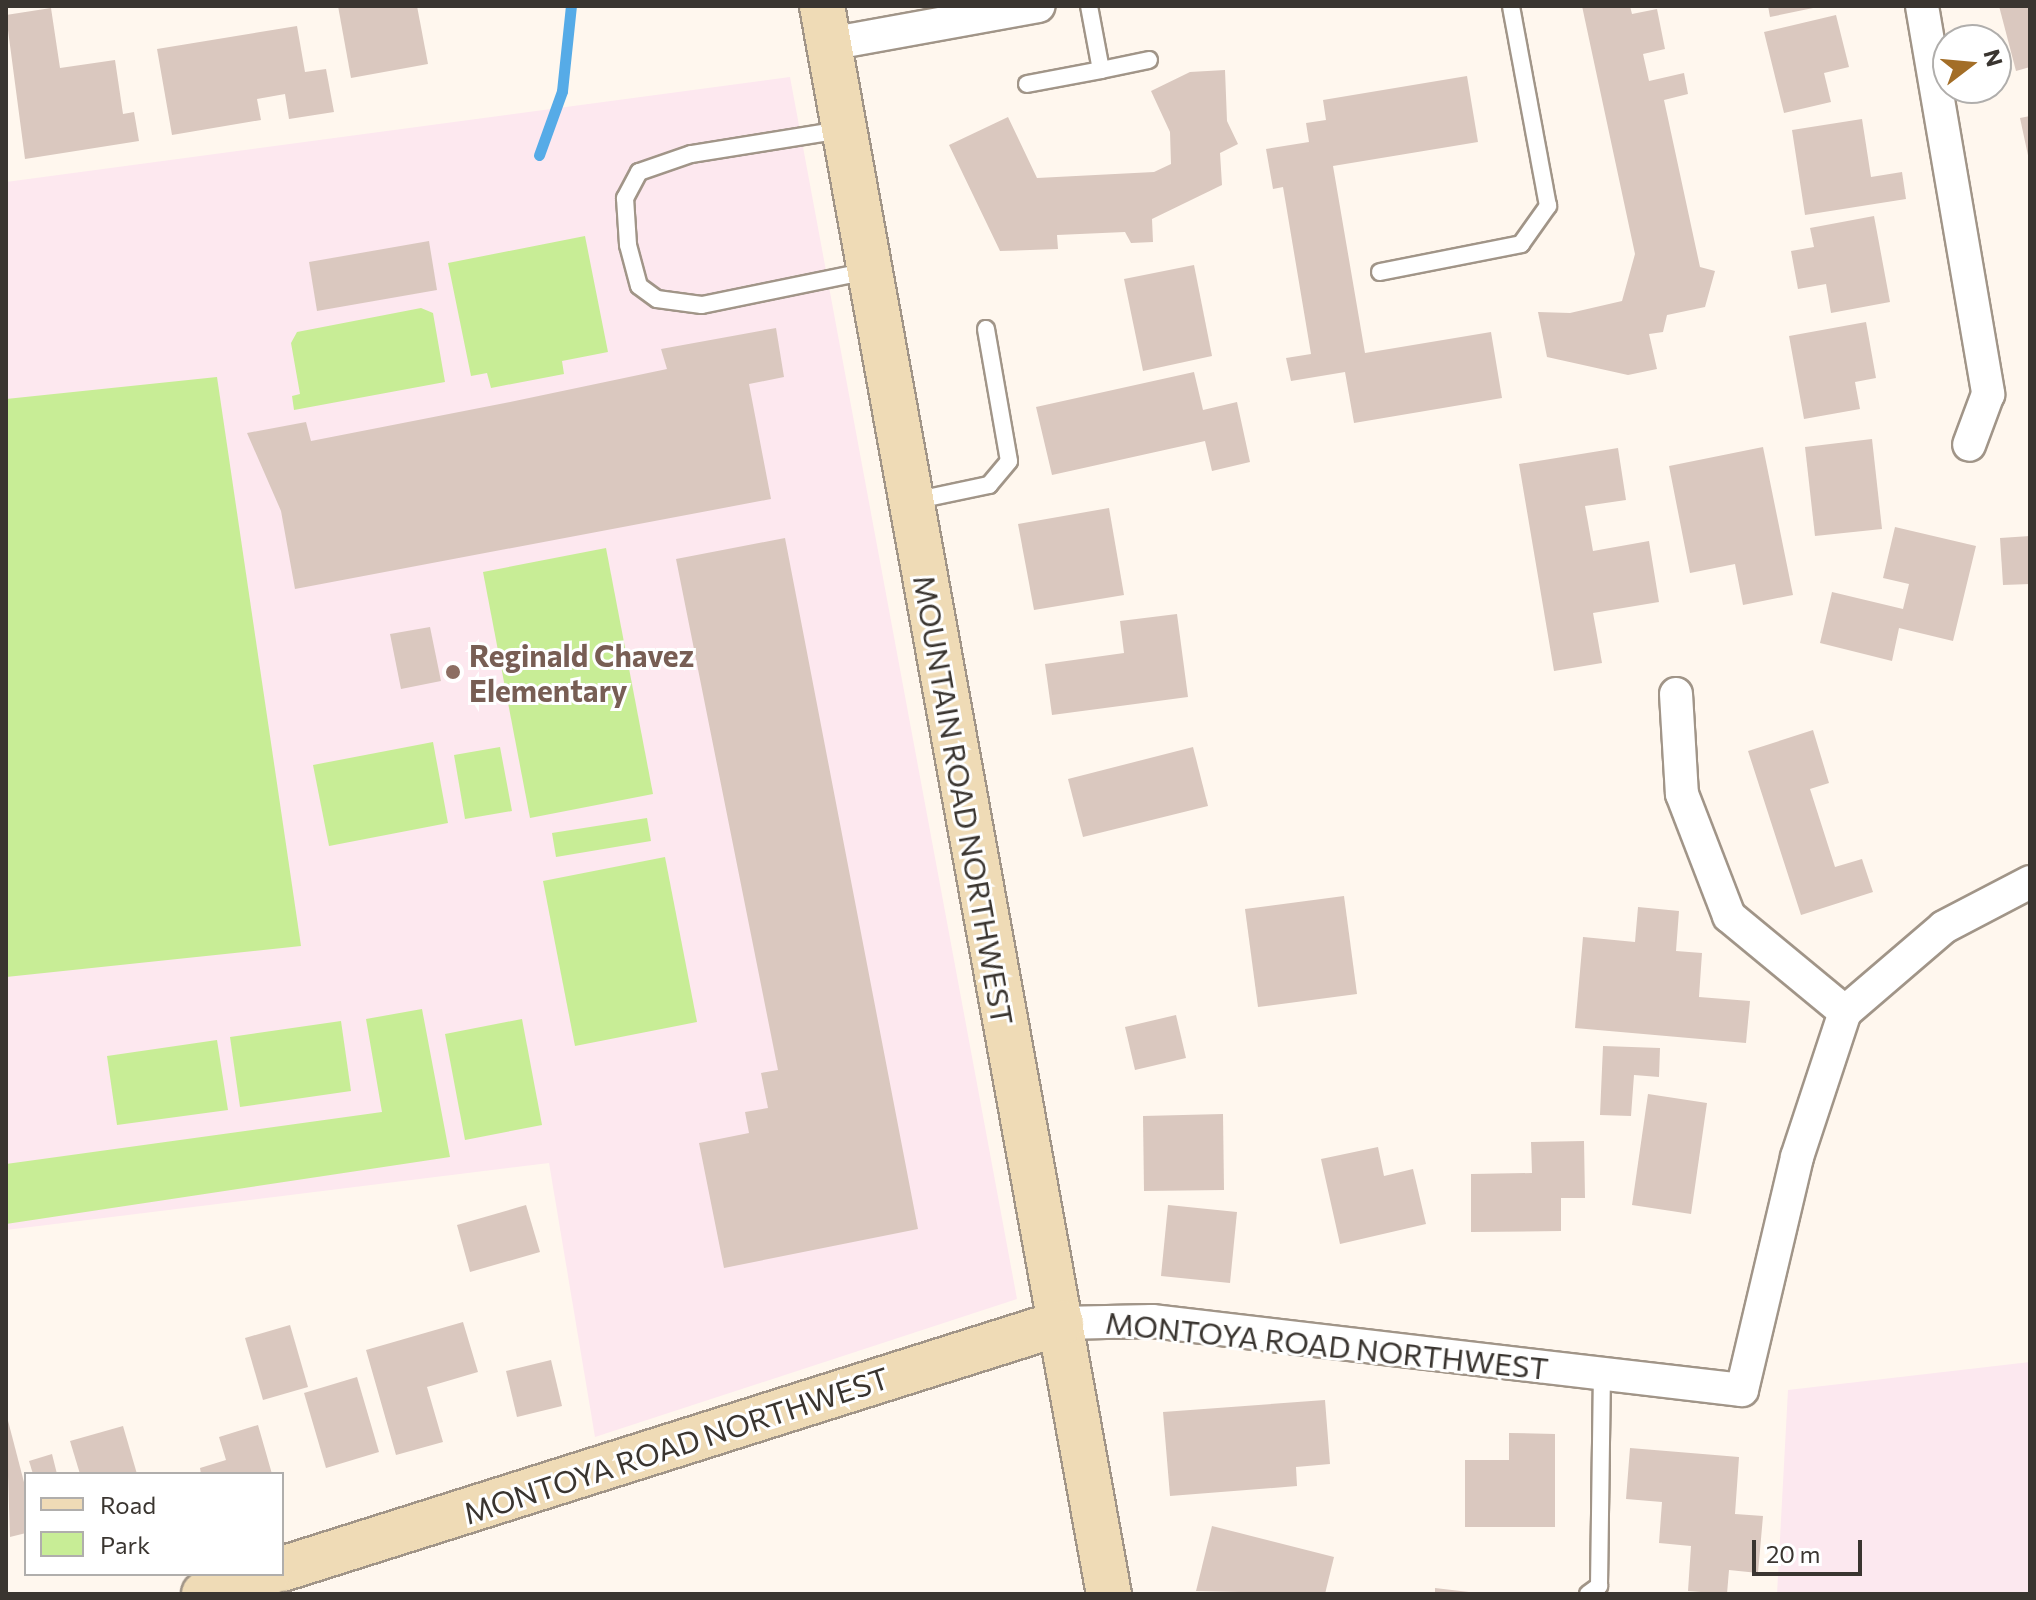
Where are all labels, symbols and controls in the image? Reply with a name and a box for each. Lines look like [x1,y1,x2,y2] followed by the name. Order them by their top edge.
[1932,24,2012,104] north arrow
[1978,46,2009,69] text: N
[907,572,1021,1028] street label: MOUNTAIN ROAD NORTHWEST
[469,637,694,708] place label: Reginald Chavez Elementary
[444,663,462,681] marker: Reginald Chavez Elementary
[1104,1304,1550,1386] street label: MONTOYA ROAD NORTHWEST
[459,1359,893,1531] street label: MONTOYA ROAD NORTHWEST
[24,1472,284,1576] legend
[100,1490,156,1519] text: Road
[1756,1524,1866,1574] scale bar
[100,1530,150,1559] text: Park
[1766,1539,1820,1568] text: 20 m

